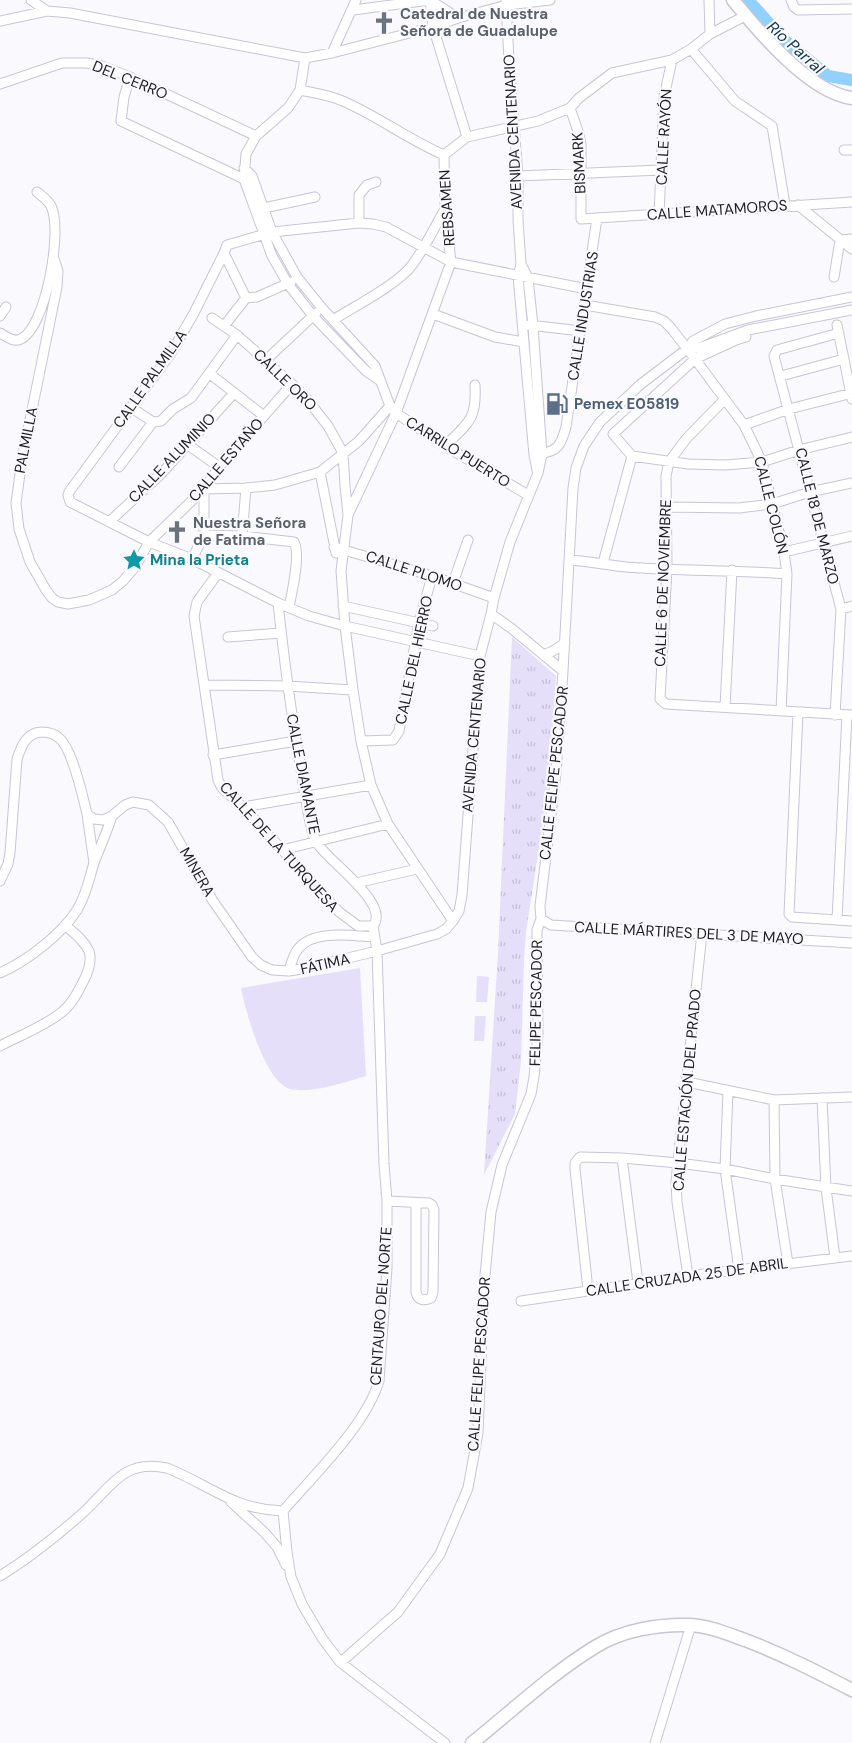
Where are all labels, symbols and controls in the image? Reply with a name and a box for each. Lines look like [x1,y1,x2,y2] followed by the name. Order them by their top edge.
[400,4,558,41] place label: Catedral de Nuestra Señora de Guadalupe
[371,10,397,36] church icon: Catedral de Nuestra Señora de Guadalupe
[763,16,829,79] water label: Río Parral
[499,54,527,210] street label: AVENIDA CENTENARIO
[89,56,171,104] street label: DEL CERRO
[651,88,677,186] street label: CALLE RAYÓN
[567,132,591,194] street label: BISMARK
[434,169,460,247] street label: REBSAMEN
[646,195,788,225] street label: CALLE MATAMOROS
[563,250,603,382] street label: CALLE INDUSTRIAS
[109,326,191,432] street label: CALLE PALMILLA
[249,345,321,415] street label: CALLE ORO
[544,391,570,417] fuel station icon: Pemex E05819
[574,394,679,414] place label: Pemex E05819
[10,405,42,475] street label: PALMILLA
[124,409,220,507] street label: CALLE ALUMINIO
[402,412,514,492] street label: CARRILO PUERTO
[184,414,268,506] street label: CALLE ESTAÑO
[790,446,844,586] street label: CALLE 18 DE MARZO
[749,454,793,556] street label: CALLE COLÓN
[650,499,676,667] street label: CALLE 6 DE NOVIEMBRE
[193,513,306,550] place label: Nuestra Señora de Fatima
[164,519,190,545] church icon: Nuestra Señora de Fatima
[363,546,465,596] street label: CALLE PLOMO
[121,547,147,573] place icon: Mina la Prieta
[150,550,249,570] place label: Mina la Prieta
[391,594,437,726] street label: CALLE DEL HIERRO
[457,657,491,813] street label: AVENIDA CENTENARIO
[535,685,573,861] street label: CALLE FELIPE PESCADOR
[282,712,324,836] street label: CALLE DIAMANTE
[215,777,343,917] street label: CALLE DE LA TURQUESA
[175,844,219,900] street label: MINERA
[574,917,804,949] street label: CALLE MÁRTIRES DEL 3 DE MAYO
[525,940,547,1066] street label: FELIPE PESCADOR
[298,949,352,979] street label: FÁTIMA
[668,988,706,1192] street label: CALLE ESTACIÓN DEL PRADO
[365,1226,397,1386] street label: CENTAURO DEL NORTE
[585,1253,789,1301] street label: CALLE CRUZADA 25 DE ABRIL
[463,1276,495,1452] street label: CALLE FELIPE PESCADOR

